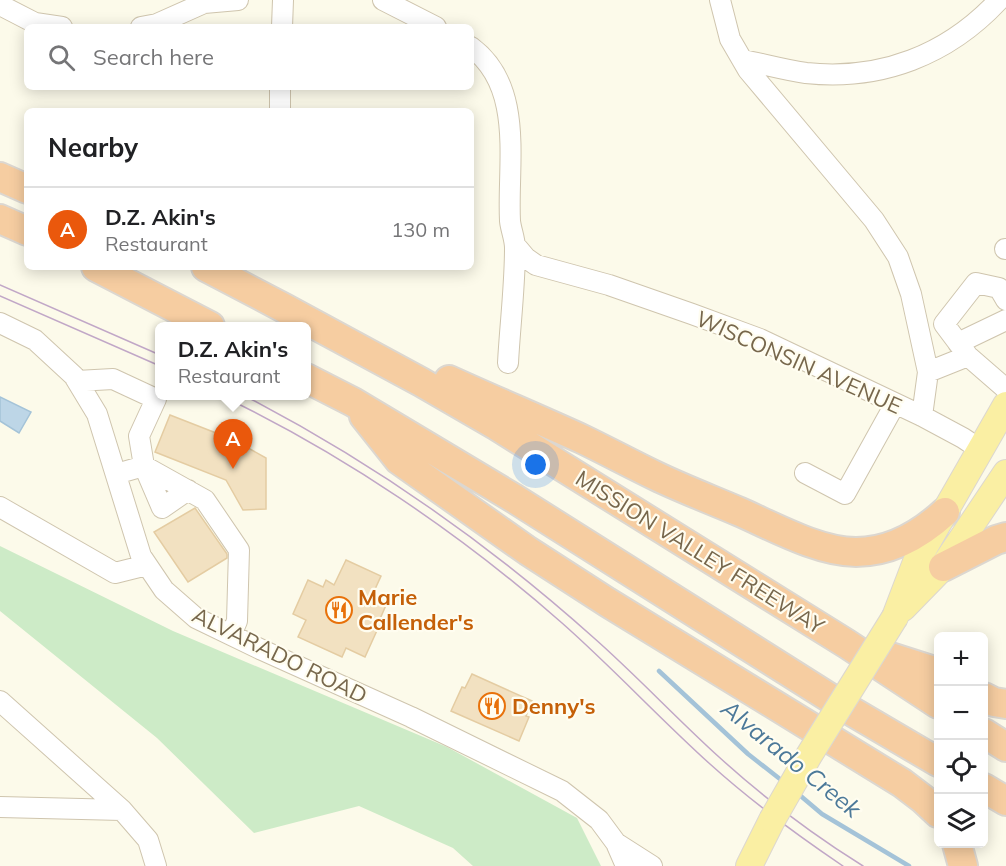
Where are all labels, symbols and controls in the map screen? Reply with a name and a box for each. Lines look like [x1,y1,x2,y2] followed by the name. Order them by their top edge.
[24,24,474,90] search box
[45,41,78,74] icon: search
[93,43,214,71] text: Search here
[48,131,138,164] text: Nearby
[105,203,216,231] text: D.Z. Akin's
[60,217,75,242] text: A
[391,217,450,242] text: 130 m
[105,231,208,256] text: Restaurant
[692,304,906,420] street label: WISCONSIN AVENUE
[155,322,311,400] popup
[178,335,288,363] text: D.Z. Akin's
[178,363,280,388] text: Restaurant
[214,420,252,469] pin: A
[521,450,550,479] your location
[571,464,830,640] street label: MISSION VALLEY FREEWAY
[358,583,474,636] place label: Marie Callender's
[324,595,354,625] restaurant icon: Marie Callender's
[188,601,372,709] street label: ALVARADO ROAD
[934,632,988,848] map controls
[934,632,988,686] button: +
[934,686,988,740] button: −
[477,691,507,721] restaurant icon: Denny's
[512,692,596,720] place label: Denny's
[715,692,868,824] water label: Alvarado Creek
[934,740,988,794] button: locate
[934,794,988,848] button: layers

